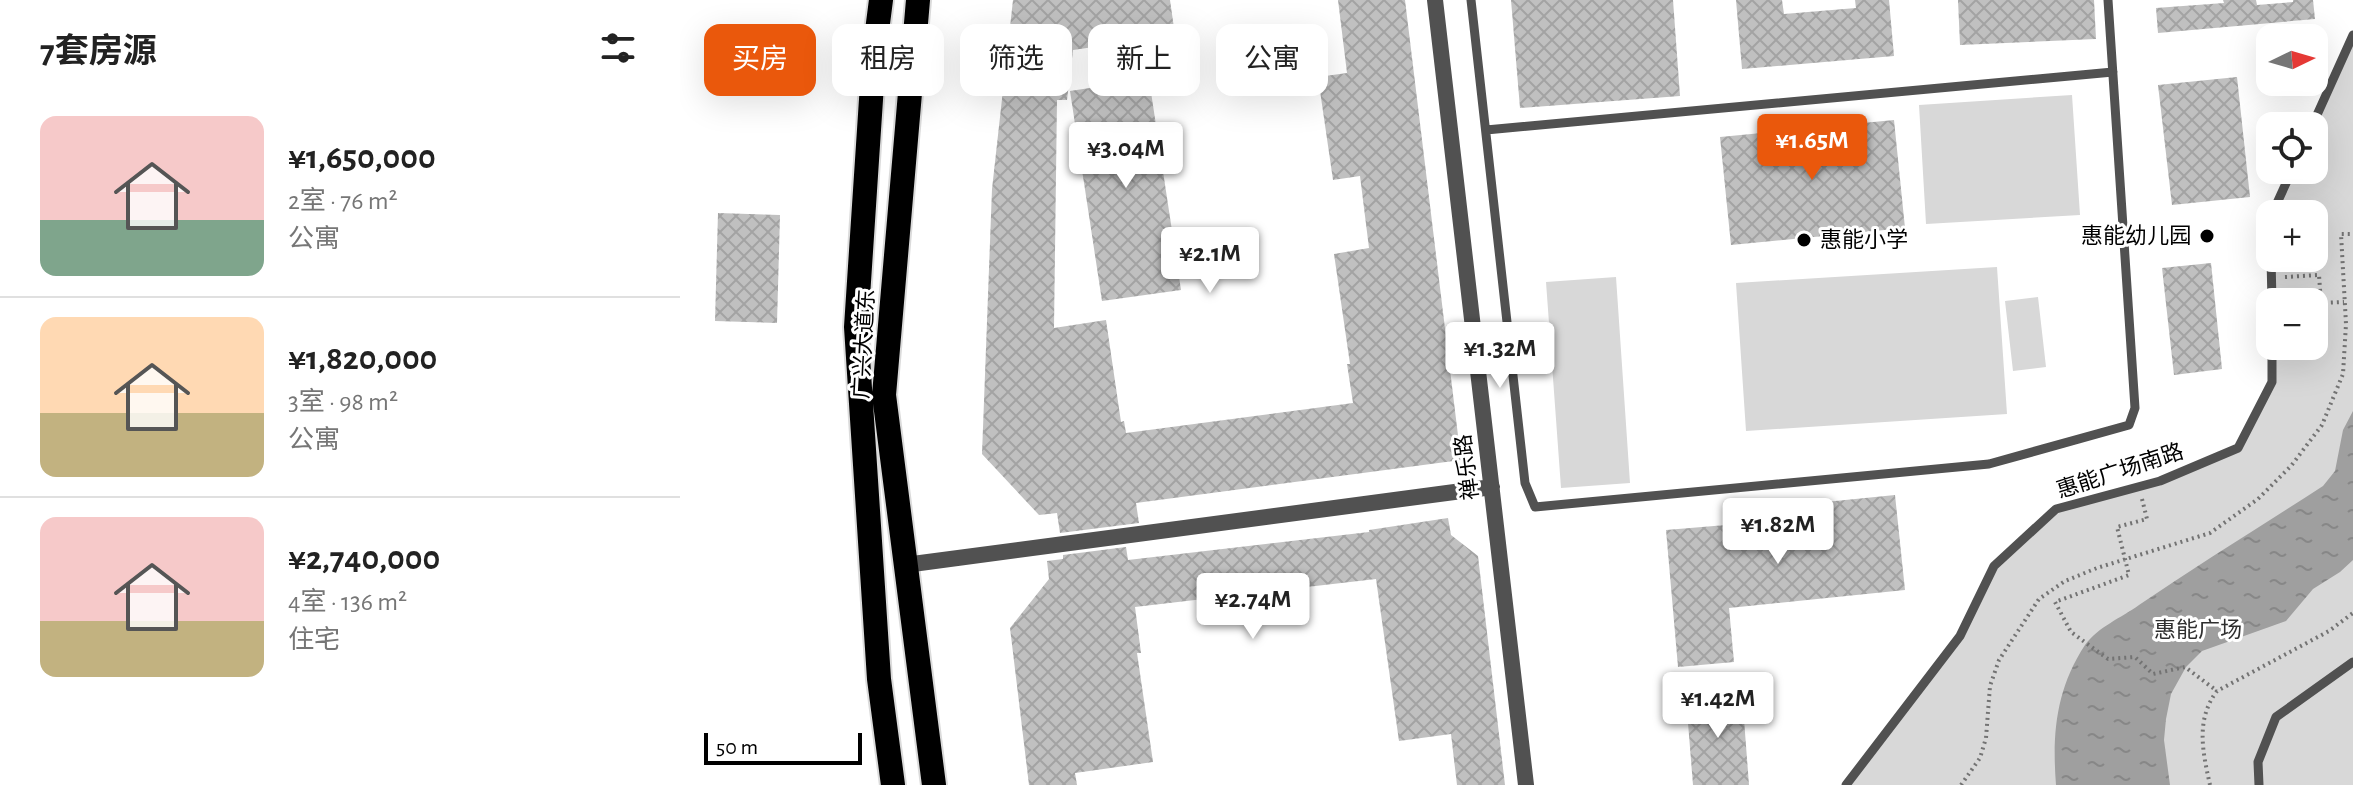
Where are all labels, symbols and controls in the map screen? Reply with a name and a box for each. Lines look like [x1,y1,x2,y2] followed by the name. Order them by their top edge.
[704,24,816,96] chip: 买房
[832,24,944,96] chip: 租房
[960,24,1072,96] chip: 筛选
[1088,24,1200,96] chip: 新上
[1216,24,1328,96] chip: 公寓
[2256,24,2328,96] north arrow
[2256,24,2328,360] map controls
[596,26,640,70] icon: filters
[40,35,157,69] text: 7套房源
[2256,112,2328,184] button: locate
[1747,114,1877,182] pin: ¥1.65M
[1061,122,1191,190] pin: ¥3.04M
[1775,127,1849,153] text: ¥1.65M
[1087,135,1165,161] text: ¥3.04M
[288,141,436,175] text: ¥1,650,000
[104,148,200,244] icon: home
[288,188,398,214] text: 2室 · 76 m²
[2256,200,2328,272] button: +
[2081,224,2191,247] place label: 惠能幼儿园
[288,226,340,252] text: 公寓
[1154,227,1266,295] pin: ¥2.1M
[2198,227,2216,245] marker: 惠能幼儿园
[1820,228,1908,251] place label: 惠能小学
[1795,231,1813,249] marker: 惠能小学
[1179,240,1241,266] text: ¥2.1M
[849,288,878,400] street label: 广兴大道东
[2256,288,2328,360] button: −
[1435,322,1565,390] pin: ¥1.32M
[1463,335,1537,361] text: ¥1.32M
[288,342,437,376] text: ¥1,820,000
[104,349,200,445] icon: home
[288,389,398,415] text: 3室 · 98 m²
[288,427,340,453] text: 公寓
[1451,433,1482,501] street label: 禅乐路
[2054,439,2186,502] street label: 惠能广场南路
[1713,498,1843,566] pin: ¥1.82M
[1741,511,1815,537] text: ¥1.82M
[288,542,440,576] text: ¥2,740,000
[104,549,200,645] icon: home
[1188,573,1318,641] pin: ¥2.74M
[1215,586,1291,612] text: ¥2.74M
[288,589,407,615] text: 4室 · 136 m²
[2154,618,2242,641] park label: 惠能广场
[288,627,340,653] text: 住宅
[1653,672,1783,740] pin: ¥1.42M
[1680,685,1756,711] text: ¥1.42M
[704,729,862,765] scale bar
[716,736,758,758] text: 50 m

